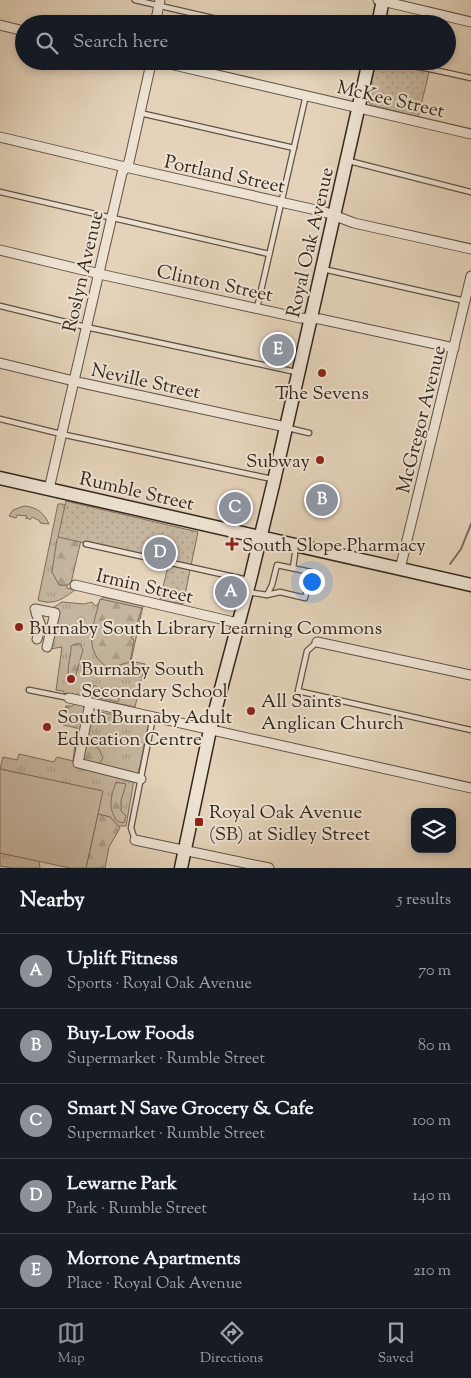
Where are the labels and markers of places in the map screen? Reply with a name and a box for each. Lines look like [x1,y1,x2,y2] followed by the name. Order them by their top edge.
[262,331,294,369] pin: E
[316,367,328,379] marker: The Sevens
[275,381,369,408] place label: The Sevens
[246,449,311,476] place label: Subway
[314,454,326,466] marker: Subway
[306,481,338,519] pin: B
[219,489,251,527] pin: C
[242,533,426,560] place label: South Slope Pharmacy
[144,534,176,572] pin: D
[226,538,238,550] marker: South Slope Pharmacy
[215,573,247,611] pin: A
[29,616,382,643] place label: Burnaby South Library Learning Commons
[13,621,25,633] marker: Burnaby South Library Learning Commons
[81,657,228,706] place label: Burnaby South Secondary School
[65,673,77,685] marker: Burnaby South Secondary School
[261,689,404,738] place label: All Saints Anglican Church
[57,705,233,754] place label: South Burnaby Adult Education Centre
[245,705,257,717] marker: All Saints Anglican Church
[41,721,53,733] marker: South Burnaby Adult Education Centre
[209,800,371,849] place label: Royal Oak Avenue (SB) at Sidley Street
[193,816,205,828] marker: Royal Oak Avenue (SB) at Sidley Street

